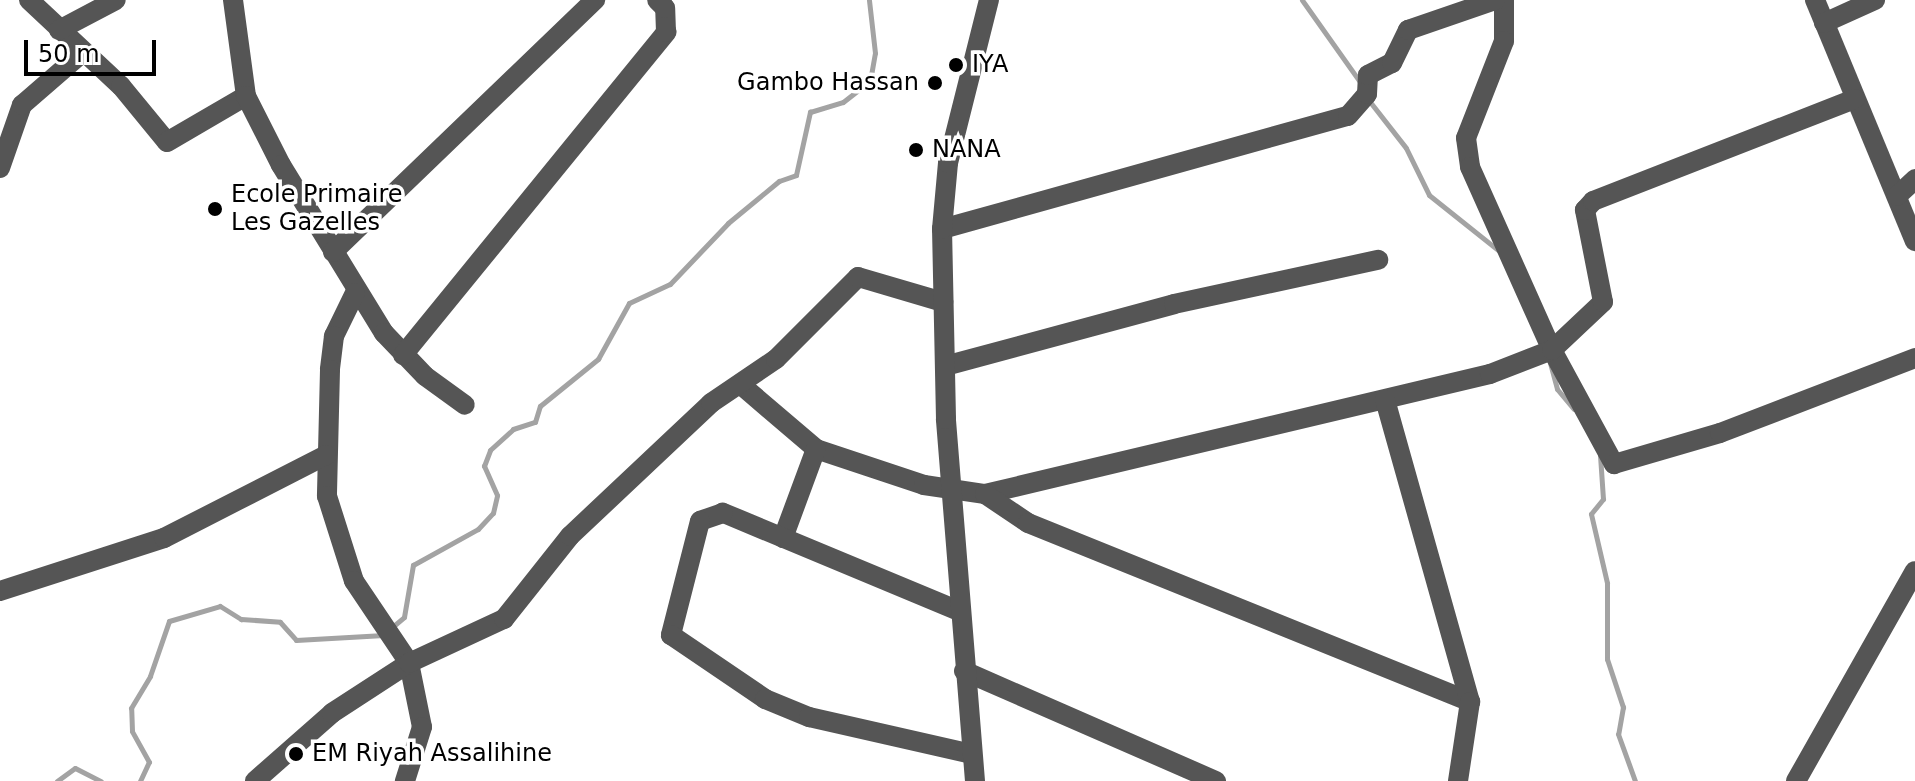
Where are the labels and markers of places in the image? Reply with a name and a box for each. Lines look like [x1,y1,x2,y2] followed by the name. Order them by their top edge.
[972,51,1008,79] place label: IYA
[947,56,965,74] marker: IYA
[737,69,919,97] place label: Gambo Hassan
[926,74,944,92] marker: Gambo Hassan
[932,136,1001,164] place label: NANA
[907,141,925,159] marker: NANA
[231,181,403,237] place label: Ecole Primaire Les Gazelles
[206,200,224,218] marker: Ecole Primaire Les Gazelles
[312,740,552,768] place label: EM Riyah Assalihine
[287,745,305,763] marker: EM Riyah Assalihine

